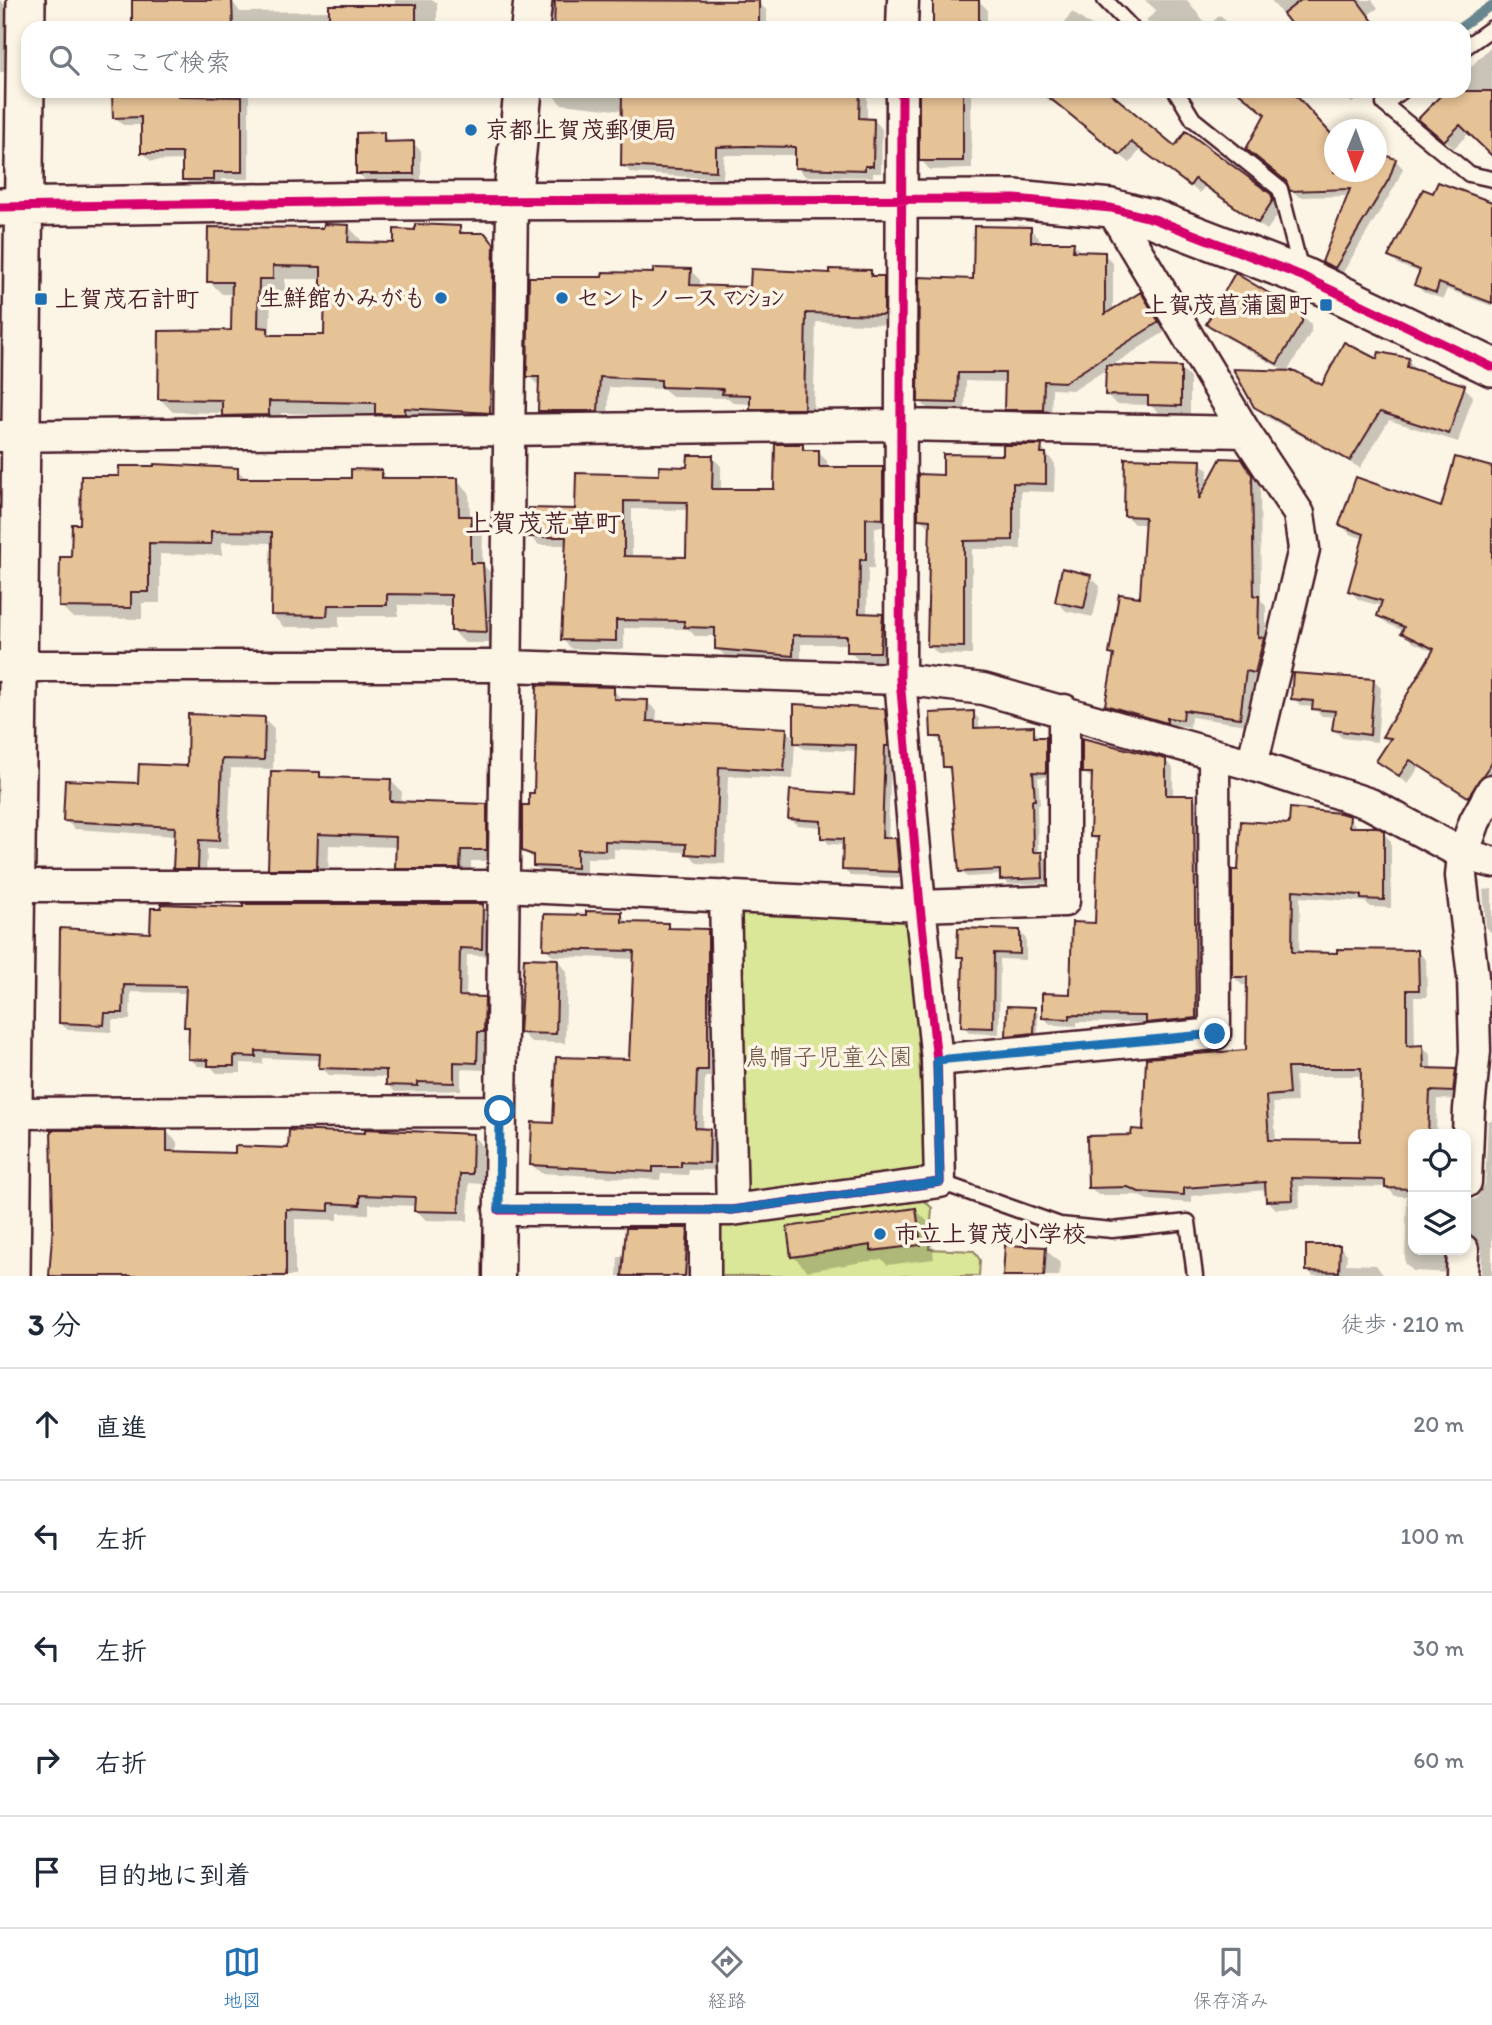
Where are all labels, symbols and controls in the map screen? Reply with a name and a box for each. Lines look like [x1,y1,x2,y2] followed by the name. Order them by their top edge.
[21,21,1471,98] search box
[45,41,83,79] icon: search
[101,46,231,78] text: ここで検索
[485,115,677,144] place label: 京都上賀茂郵便局
[1324,119,1387,182] north arrow
[463,122,479,138] marker: 京都上賀茂郵便局
[259,283,427,312] place label: 生鮮館かみがも
[576,283,784,312] place label: セントノース ﾏﾝｼｮﾝ
[55,284,199,313] place label: 上賀茂石計町
[433,290,449,306] marker: 生鮮館かみがも
[554,290,570,306] marker: セントノース ﾏﾝｼｮﾝ
[1144,290,1312,319] place label: 上賀茂菖蒲園町
[33,291,49,307] marker: 上賀茂石計町
[1318,297,1334,313] marker: 上賀茂菖蒲園町
[465,507,621,539] district label: 上賀茂荒草町
[1199,1018,1230,1049] route end
[745,1042,913,1071] park label: 鳥帽子児童公園
[484,1095,515,1126] route start
[1408,1129,1471,1255] map controls
[1408,1129,1471,1192] button: locate
[1408,1192,1471,1255] button: layers
[894,1219,1086,1248] place label: 市立上賀茂小学校
[872,1226,888,1242] marker: 市立上賀茂小学校
[28,1306,81,1343] text: 3 分
[1341,1310,1464,1338] text: 徒歩 · 210 m
[28,1405,66,1443] icon: ahead
[1413,1410,1464,1438] text: 20 m
[95,1411,147,1443] text: 直進
[28,1517,66,1555] icon: left
[1400,1522,1464,1550] text: 100 m
[95,1523,147,1555] text: 左折
[28,1629,66,1667] icon: left
[1413,1634,1464,1662] text: 30 m
[95,1635,147,1667] text: 左折
[28,1741,66,1779] icon: right
[1413,1746,1464,1774] text: 60 m
[95,1747,147,1779] text: 右折
[28,1853,66,1891] icon: arrive
[95,1859,251,1891] text: 目的地に到着
[223,1943,261,2012] tab: 地図
[708,1943,746,2012] tab: 経路
[1193,1943,1269,2012] tab: 保存済み

